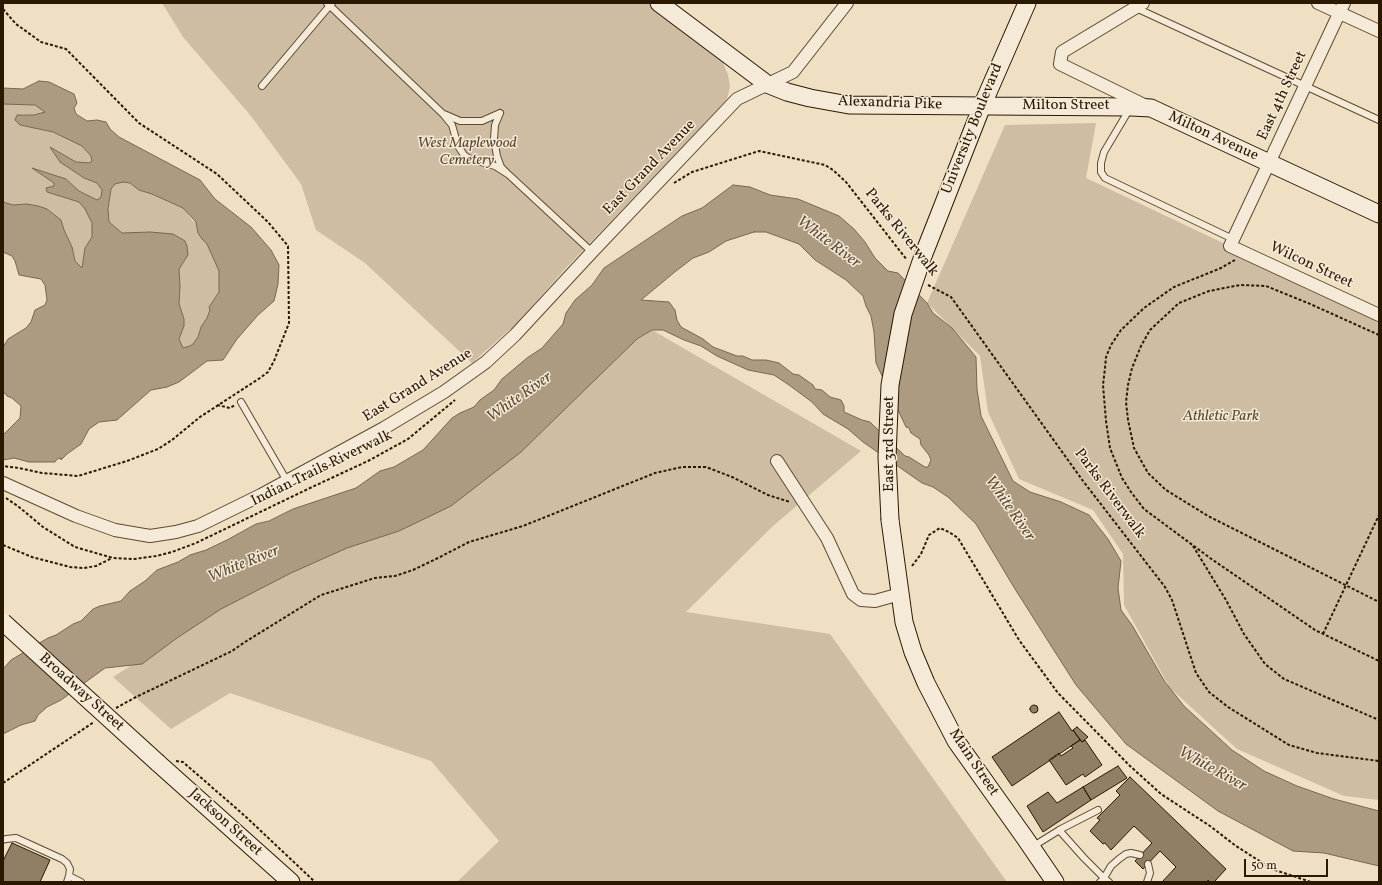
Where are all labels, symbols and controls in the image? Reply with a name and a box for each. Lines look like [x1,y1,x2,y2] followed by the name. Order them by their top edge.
[1254,48,1312,144] street label: East 4th Street
[939,61,1007,197] street label: University Boulevard
[838,93,942,115] street label: Alexandria Pike
[1022,97,1110,115] street label: Milton Street
[1165,108,1261,166] street label: Milton Avenue
[600,117,700,219] street label: East Grand Avenue
[417,135,517,170] park label: West Maplewood Cemetery
[860,185,942,281] street label: Parks Riverwalk
[792,213,864,273] water label: White River
[1267,239,1355,293] street label: Wilcon Street
[360,345,476,427] street label: East Grand Avenue
[484,369,556,427] water label: White River
[881,396,899,492] street label: East 3rd Street
[1183,408,1259,426] park label: Athletic Park
[249,427,395,511] street label: Indian Trails Riverwalk
[1069,446,1149,542] street label: Parks Riverwalk
[980,473,1038,545] water label: White River
[206,542,282,588] water label: White River
[35,650,127,736] street label: Broadway Street
[944,726,1002,800] street label: Main Street
[1175,743,1249,797] water label: White River
[185,785,265,861] street label: Jackson Street
[1246,851,1330,877] scale bar
[1251,858,1277,874] text: 50 m

